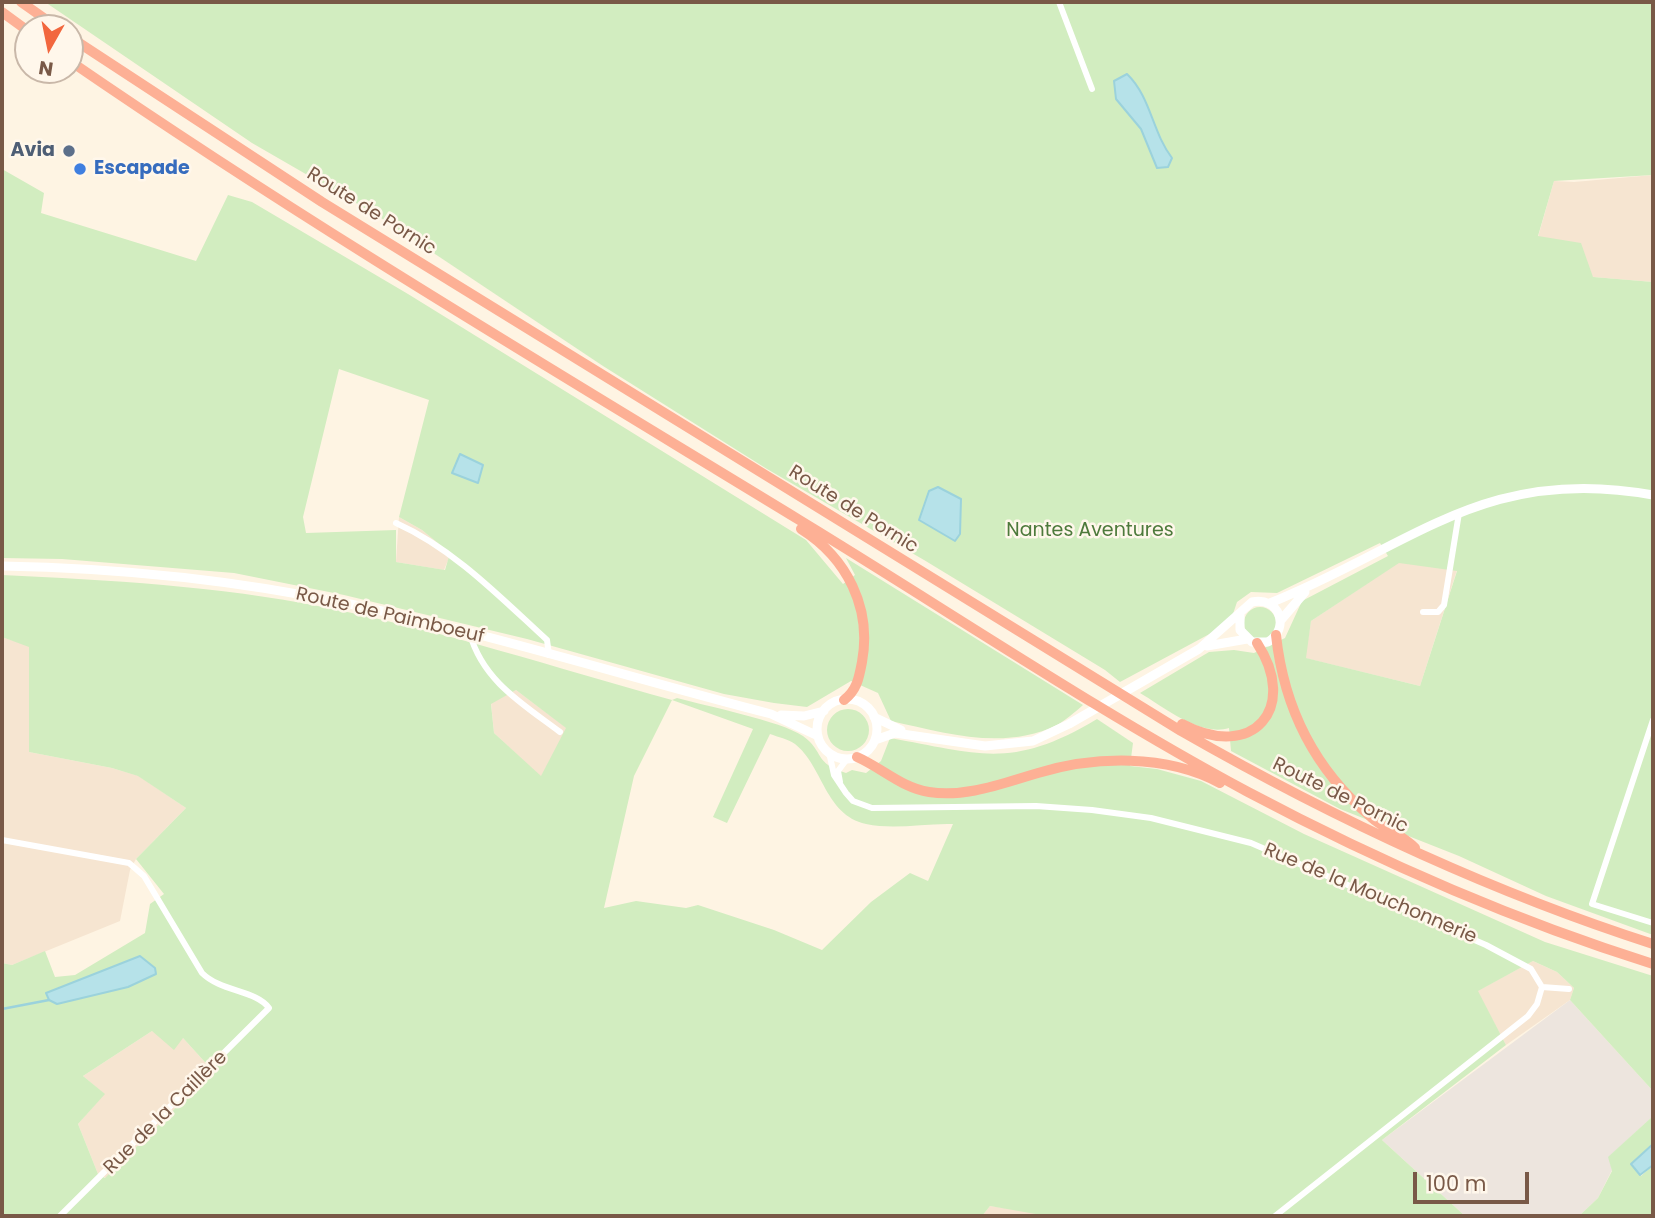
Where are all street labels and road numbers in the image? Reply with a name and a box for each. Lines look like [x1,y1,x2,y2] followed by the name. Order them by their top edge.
[302,163,440,261] street label: Route de Pornic
[784,461,922,559] street label: Route de Pornic
[294,583,486,649] street label: Route de Paimboeuf
[1269,753,1411,839] street label: Route de Pornic
[1260,839,1480,949] street label: Rue de la Mouchonnerie
[100,1047,232,1179] street label: Rue de la Caillère

